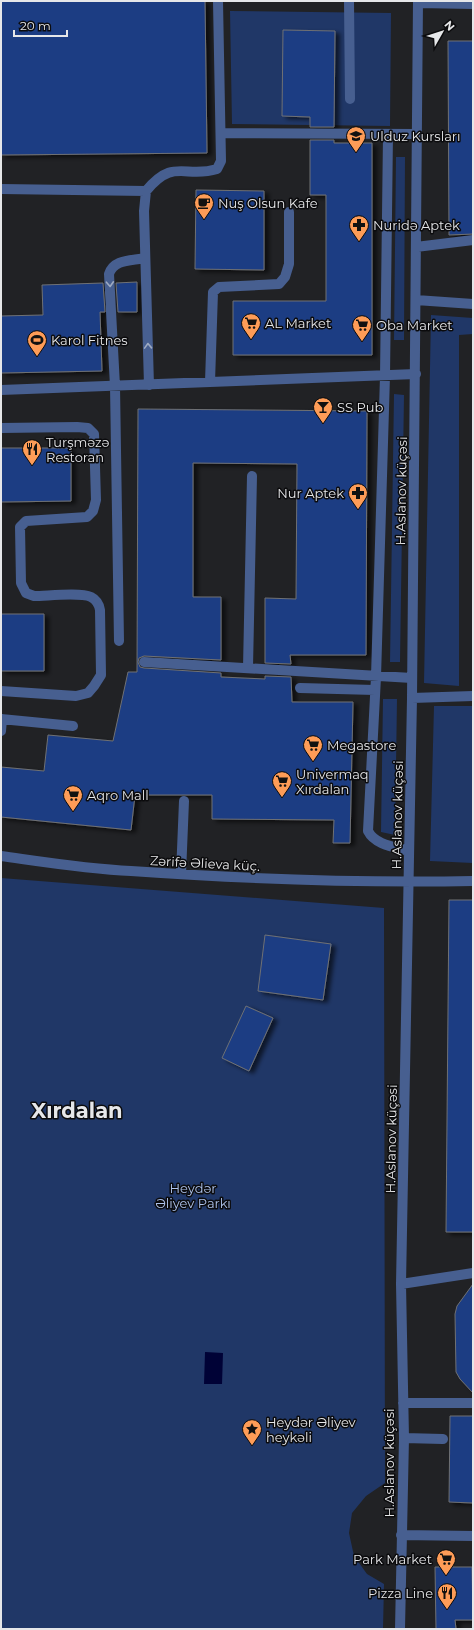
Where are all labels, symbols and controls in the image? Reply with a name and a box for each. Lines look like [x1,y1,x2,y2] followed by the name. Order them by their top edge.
[14,12,67,38] scale bar
[422,12,462,52] north arrow
[20,18,51,33] text: 20 m
[442,18,458,34] text: N
[345,125,367,153] school or university icon: Ulduz Kursları
[370,128,460,144] place label: Ulduz Kursları
[193,192,215,220] cafe icon: Nuş Olsun Kafe
[218,195,318,211] place label: Nuş Olsun Kafe
[348,214,370,242] pharmacy icon: Nuridə Aptek
[373,217,460,233] place label: Nuridə Aptek
[105,281,114,287] one-way arrow
[240,312,262,340] supermarket icon: AL Market
[351,314,373,342] supermarket icon: Oba Market
[265,315,331,331] place label: AL Market
[376,317,453,333] place label: Oba Market
[26,329,48,357] sports icon: Karol Fitnes
[51,332,128,348] place label: Karol Fitnes
[144,343,152,349] one-way arrow
[312,396,334,424] bar icon: SS Pub
[337,399,383,415] place label: SS Pub
[46,434,110,465] place label: Turşməzə Restoran
[392,436,410,546] street label: H.Aslanov küçəsi
[21,438,43,466] restaurant icon: Turşməzə Restoran
[347,482,369,510] pharmacy icon: Nur Aptek
[277,485,344,501] place label: Nur Aptek
[302,734,324,762] supermarket icon: Megastore
[327,737,396,753] place label: Megastore
[388,760,406,870] street label: H.Aslanov küçəsi
[296,766,369,797] place label: Univermaq Xırdalan
[271,770,293,798] supermarket icon: Univermaq Xırdalan
[62,784,84,812] supermarket icon: Aqro Mall
[87,787,149,803] place label: Aqro Mall
[150,852,261,874] street label: Zərifə Əlieva küç.
[382,1084,400,1194] street label: H.Aslanov küçəsi
[31,1098,123,1123] district label: Xırdalan
[155,1180,231,1211] park label: Heydər Əliyev Parkı
[381,1408,397,1518] street label: H.Aslanov küçəsi
[266,1414,357,1445] place label: Heydər Əliyev heykəli
[241,1418,263,1446] place icon: Heydər Əliyev heykəli
[435,1548,457,1576] supermarket icon: Park Market
[353,1551,432,1567] place label: Park Market
[436,1582,458,1610] restaurant icon: Pizza Line
[368,1585,433,1601] place label: Pizza Line

